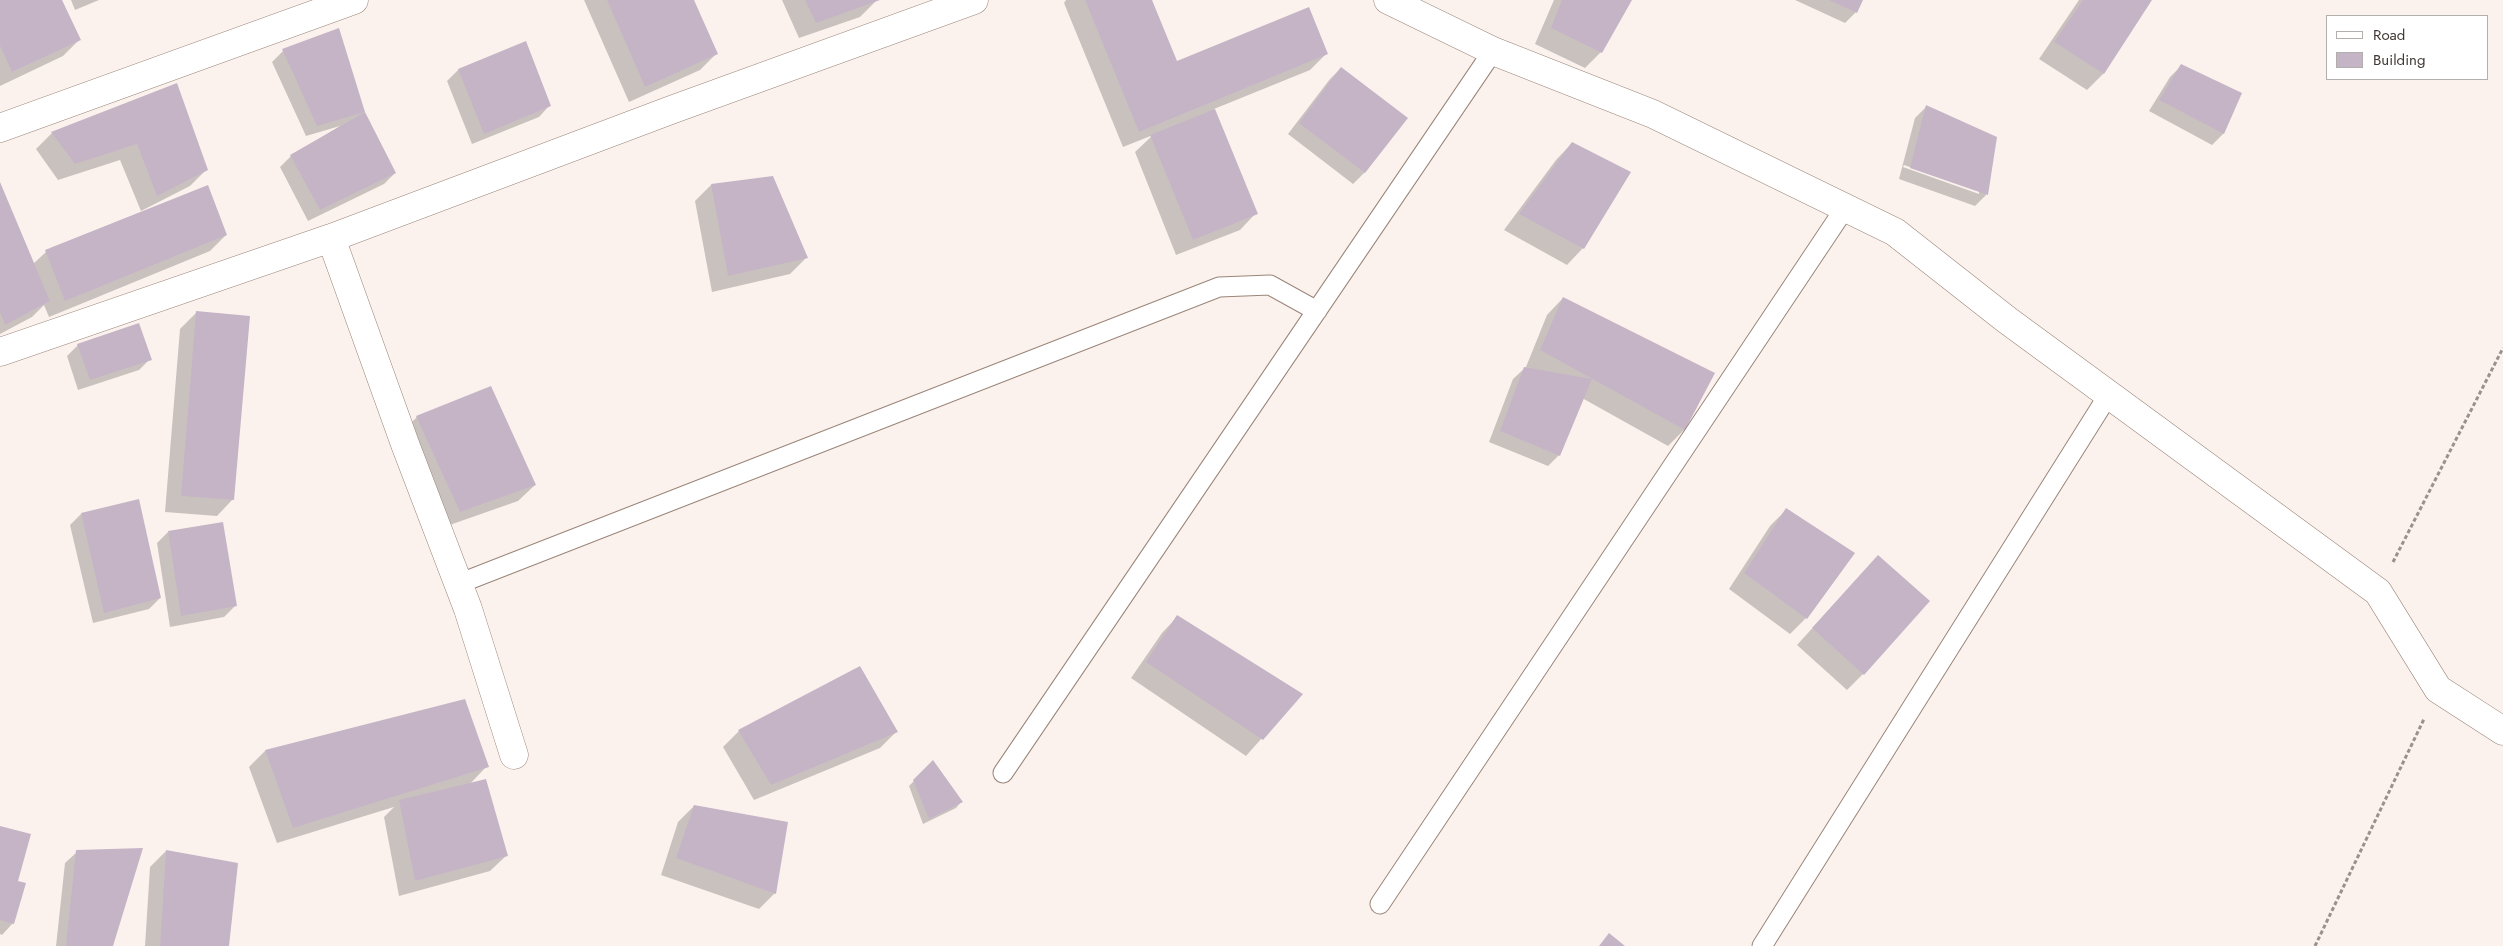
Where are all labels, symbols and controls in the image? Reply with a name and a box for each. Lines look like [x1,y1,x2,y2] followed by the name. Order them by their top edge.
[2326,15,2488,80] legend
[2373,24,2405,46] text: Road
[2373,49,2425,71] text: Building

